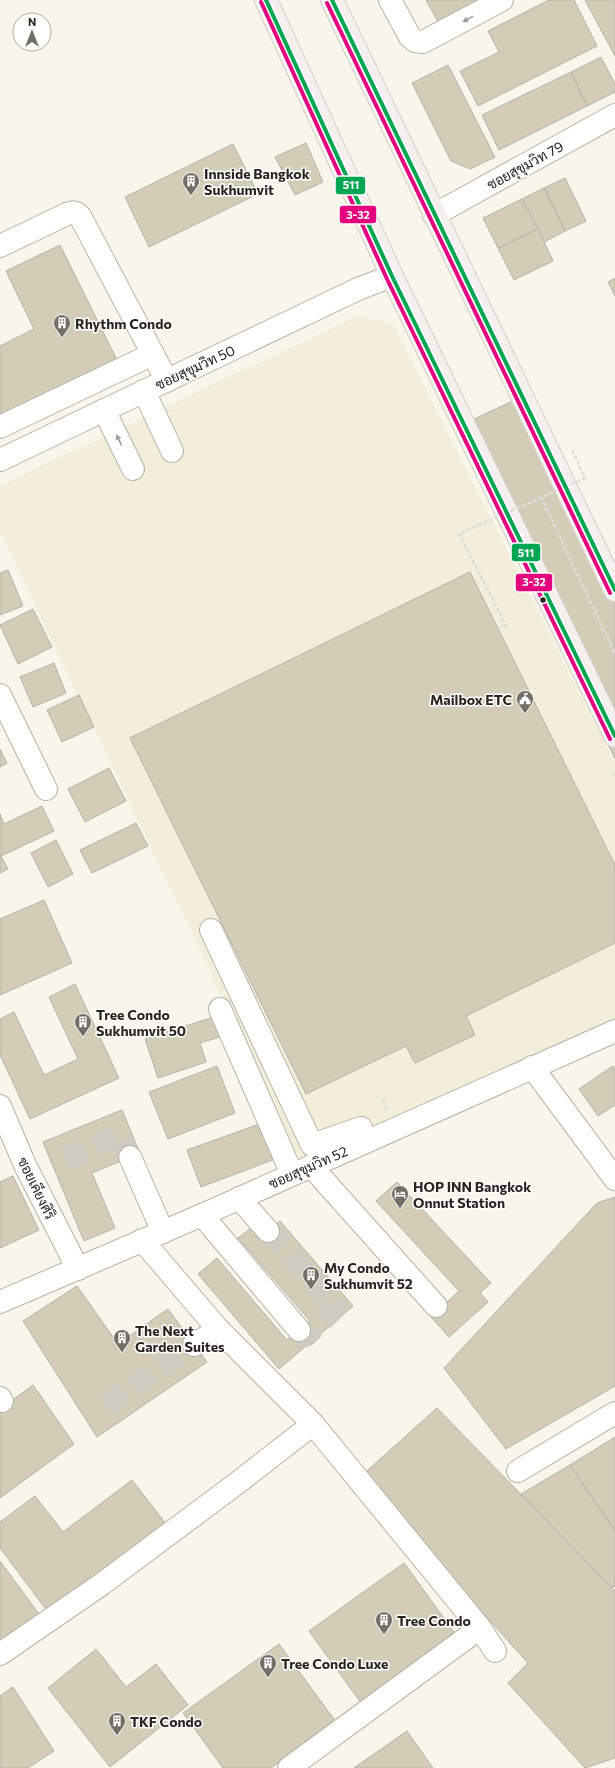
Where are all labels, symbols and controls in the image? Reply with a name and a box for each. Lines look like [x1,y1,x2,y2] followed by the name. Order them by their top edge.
[12,12,52,52] north arrow
[28,15,36,28] text: N
[462,16,474,22] one-way arrow
[484,137,567,195] street label: ซอยสุขุมวิท 79
[204,165,310,198] place label: Innside Bangkok Sukhumvit
[181,171,201,196] building icon: Innside Bangkok Sukhumvit
[335,176,366,195] line badge: 511
[343,178,359,191] text: 511
[339,205,377,224] line badge: 3-32
[346,208,370,221] text: 3-32
[52,313,72,338] building icon: Rhythm Condo
[75,315,172,332] place label: Rhythm Condo
[152,341,238,395] street label: ซอยสุขุมวิท 50
[116,434,122,446] one-way arrow
[511,543,541,562] line badge: 511
[518,546,534,559] text: 511
[515,573,553,592] line badge: 3-32
[522,575,546,588] text: 3-32
[538,595,548,605] unlabelled marker
[515,689,535,714] public building icon: Mailbox ETC
[430,691,512,708] place label: Mailbox ETC
[96,1006,186,1039] place label: Tree Condo Sukhumvit 50
[73,1012,93,1037] building icon: Tree Condo Sukhumvit 50
[266,1142,351,1194] street label: ซอยสุขุมวิท 52
[15,1154,59,1222] street label: ซอยเคียงศิริ
[413,1178,531,1211] place label: HOP INN Bangkok Onnut Station
[390,1184,410,1209] hotel icon: HOP INN Bangkok Onnut Station
[324,1259,413,1292] place label: My Condo Sukhumvit 52
[301,1265,321,1290] building icon: My Condo Sukhumvit 52
[135,1322,225,1355] place label: The Next Garden Suites
[112,1328,132,1353] building icon: The Next Garden Suites
[374,1610,394,1635] building icon: Tree Condo
[397,1612,471,1629] place label: Tree Condo
[258,1653,278,1678] building icon: Tree Condo Luxe
[281,1655,388,1672] place label: Tree Condo Luxe
[107,1711,127,1736] building icon: TKF Condo
[130,1713,202,1730] place label: TKF Condo

